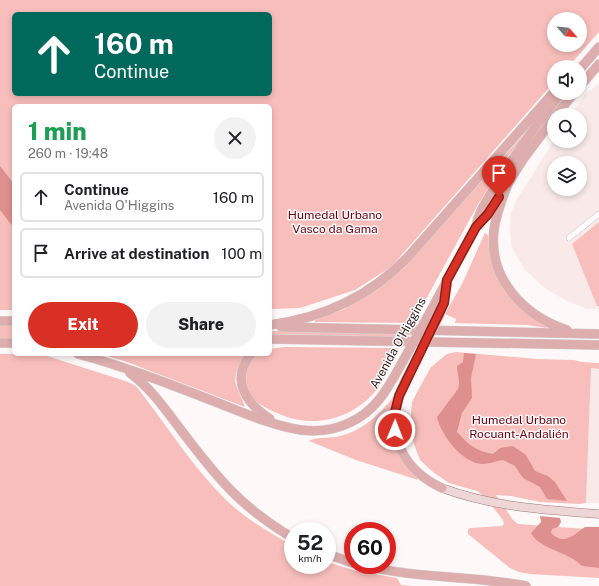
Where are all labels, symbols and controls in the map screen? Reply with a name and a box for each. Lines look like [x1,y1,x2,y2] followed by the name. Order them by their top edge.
[547,12,587,52] north arrow
[547,12,587,196] map controls
[94,27,174,60] text: 160 m
[28,28,80,80] icon: ahead
[547,60,587,100] button: sound
[94,61,169,82] text: Continue
[547,108,587,148] button: search
[28,117,87,145] text: 1 min
[214,117,256,159] button: close
[28,146,108,161] text: 260 m · 19:48
[482,156,516,197] pin
[547,156,587,196] button: layers
[488,162,510,184] icon: arrive
[64,181,129,198] text: Continue
[30,186,52,208] icon: ahead
[213,189,254,206] text: 160 m
[64,198,174,213] text: Avenida O'Higgins
[288,208,382,236] park label: Humedal Urbano Vasco da Gama
[30,242,52,264] icon: arrive
[64,245,209,262] text: Arrive at destination
[221,245,262,262] text: 100 m
[367,295,429,391] street label: Avenida O'Higgins
[28,302,138,348] button: Exit
[146,302,256,348] button: Share
[374,409,416,451] position arrow
[469,413,569,441] park label: Humedal Urbano Rocuant-Andalién
[344,522,396,574] speed limit sign: 60
[297,531,323,555] text: 52
[298,552,322,564] text: km/h

